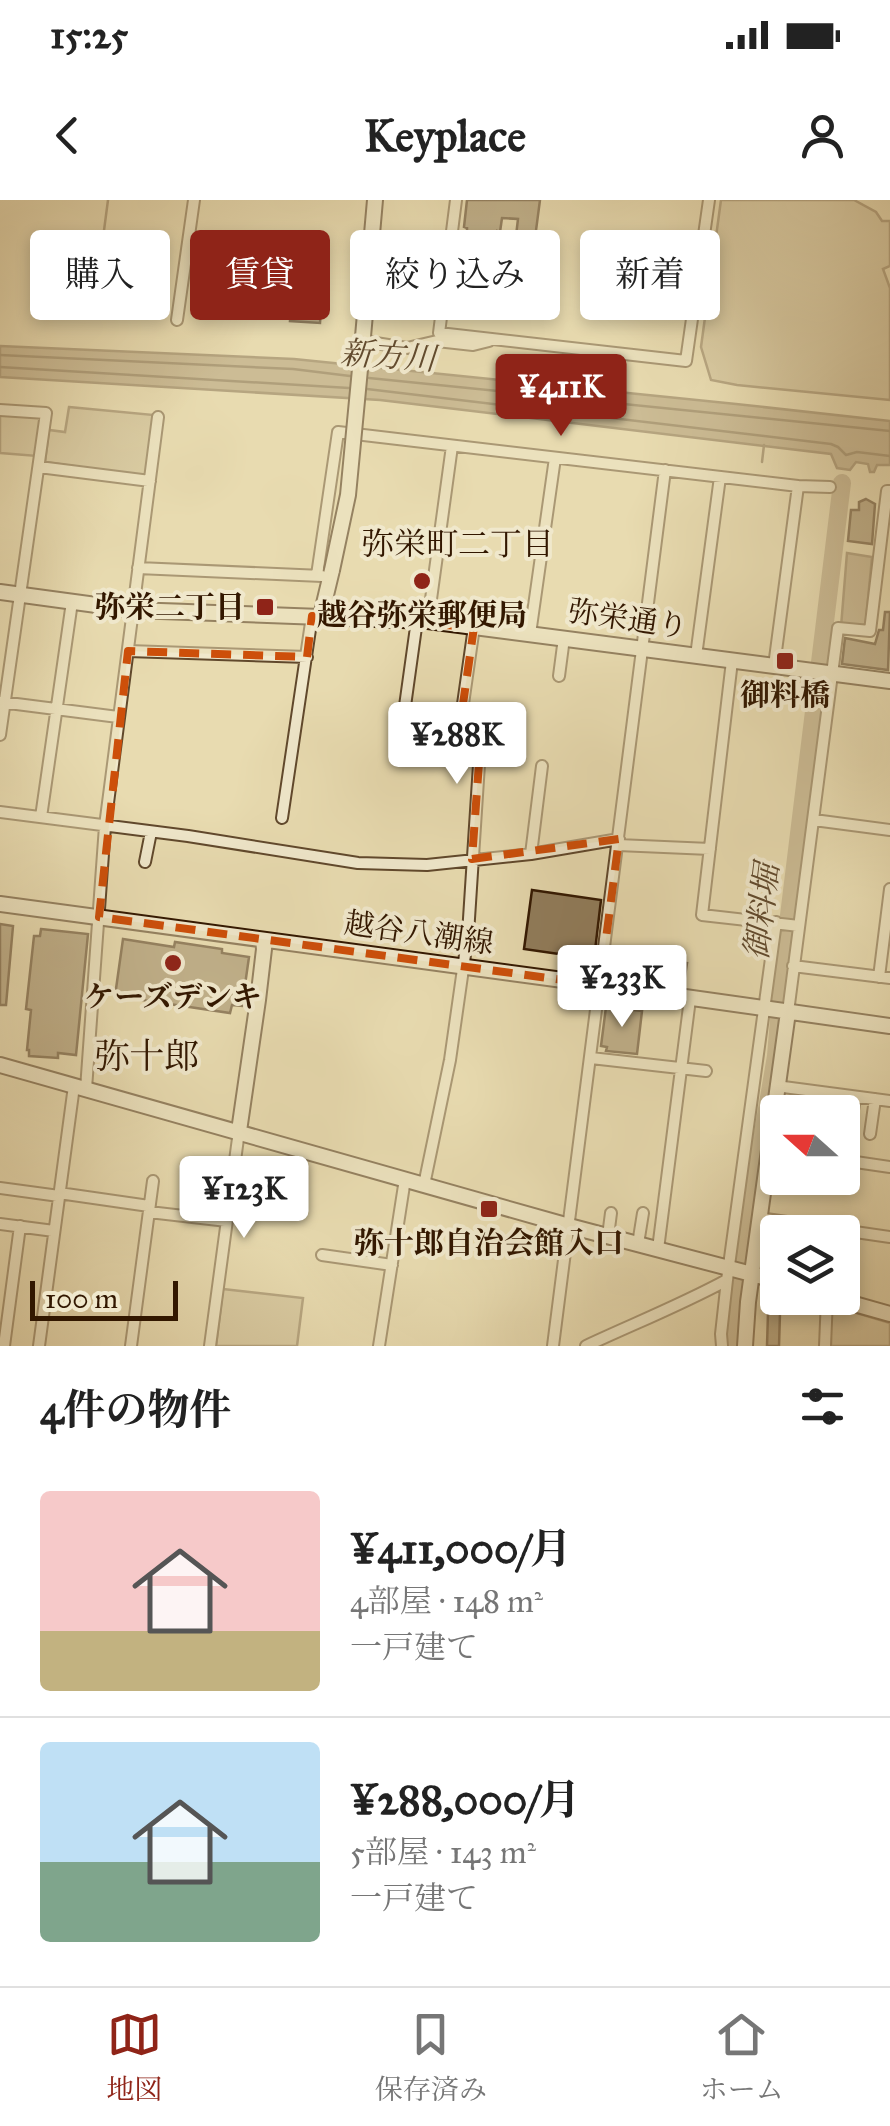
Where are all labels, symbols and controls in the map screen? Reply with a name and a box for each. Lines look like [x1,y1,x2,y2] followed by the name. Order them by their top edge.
[50,12,128,58] text: 15:25
[40,108,95,163] icon: back
[364,108,526,163] text: Keyplace
[795,108,850,163] icon: person
[30,230,170,320] chip: 購入
[190,230,330,320] chip: 賃貸
[350,230,560,320] chip: 絞り込み
[580,230,720,320] chip: 新着
[339,333,440,379] water label: 新方川
[491,354,631,439] pin: ¥411K
[518,367,604,406] text: ¥411K
[362,525,554,564] district label: 弥栄町二丁目
[411,570,433,592] marker: 越谷弥栄郵便局
[95,589,245,625] place label: 弥栄二丁目
[566,593,690,645] street label: 弥栄通り
[254,596,276,618] marker: 弥栄二丁目
[317,597,527,633] place label: 越谷弥栄郵便局
[774,650,796,672] marker: 御料橋
[740,677,830,713] place label: 御料橋
[387,702,527,787] pin: ¥288K
[410,715,504,754] text: ¥288K
[737,857,788,962] water label: 御料堀
[342,905,496,961] street label: 越谷八潮線
[552,945,692,1030] pin: ¥233K
[162,952,184,974] marker: ケーズデンキ
[579,958,665,997] text: ¥233K
[84,979,262,1015] place label: ケーズデンキ
[94,1035,200,1078] district label: 弥十郎
[760,1095,860,1195] north arrow
[760,1095,860,1315] map controls
[174,1156,314,1241] pin: ¥123K
[202,1169,286,1208] text: ¥123K
[478,1198,500,1220] marker: 弥十郎自治会館入口
[760,1215,860,1315] button: layers
[354,1225,624,1261] place label: 弥十郎自治会館入口
[30,1276,178,1320] scale bar
[45,1281,118,1316] text: 100 m
[795,1379,850,1434] icon: filters
[40,1384,231,1436] text: 4件の物件
[350,1523,572,1575] text: ¥411,000/月
[120,1531,240,1651] icon: home
[350,1582,543,1621] text: 4部屋 · 148 m²
[350,1628,478,1667] text: 一戸建て
[350,1774,580,1826] text: ¥288,000/月
[120,1782,240,1902] icon: home
[350,1833,536,1872] text: 5部屋 · 143 m²
[350,1879,478,1918] text: 一戸建て
[106,2007,162,2107] tab: 地図
[375,2007,487,2107] tab: 保存済み
[700,2007,784,2107] tab: ホーム

